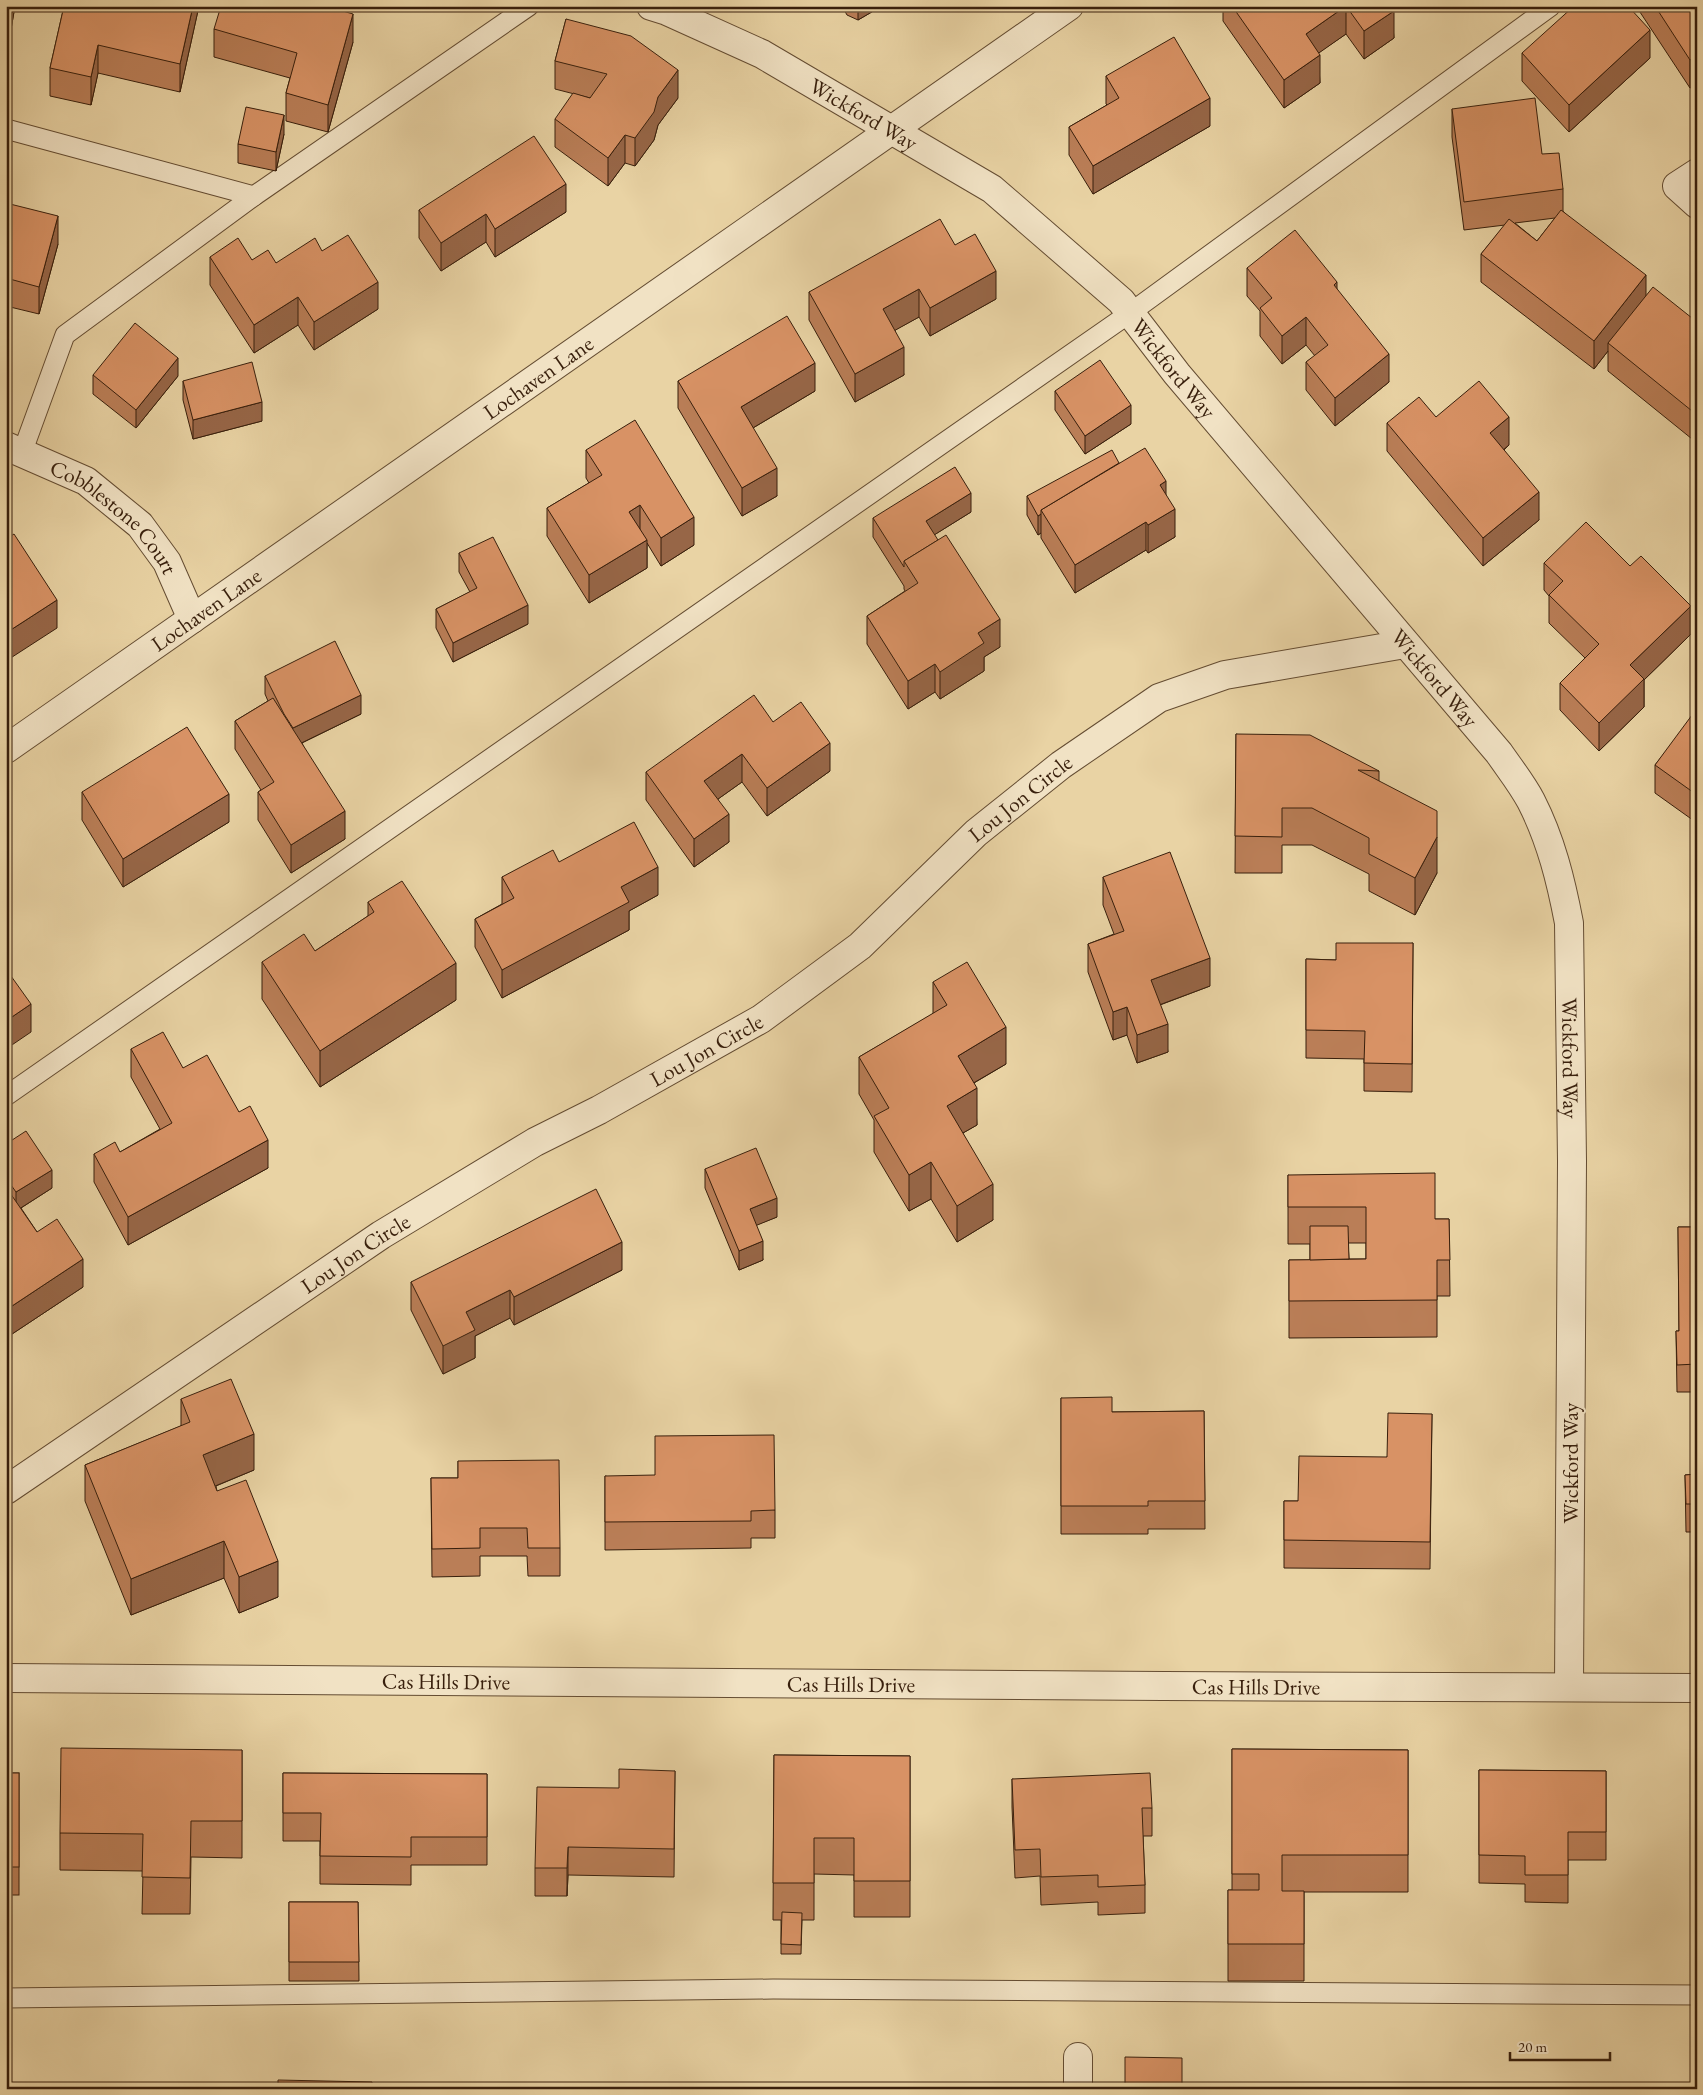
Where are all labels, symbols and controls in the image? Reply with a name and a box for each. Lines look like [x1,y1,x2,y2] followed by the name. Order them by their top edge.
[804,71,923,157] street label: Wickford Way
[1125,312,1223,425] street label: Wickford Way
[477,328,599,426] street label: Lochaven Lane
[46,453,185,578] street label: Cobblestone Court
[145,560,267,658] street label: Lochaven Lane
[1385,622,1485,733] street label: Wickford Way
[962,747,1078,848] street label: Lou Jon Circle
[1555,998,1586,1119] street label: Wickford Way
[645,1006,768,1093] street label: Lou Jon Circle
[295,1206,416,1300] street label: Lou Jon Circle
[1556,1402,1585,1523] street label: Wickford Way
[382,1666,511,1696] street label: Cas Hills Drive
[787,1669,916,1699] street label: Cas Hills Drive
[1192,1672,1321,1701] street label: Cas Hills Drive
[1510,2030,1610,2062] scale bar
[1518,2037,1547,2056] text: 20 m

